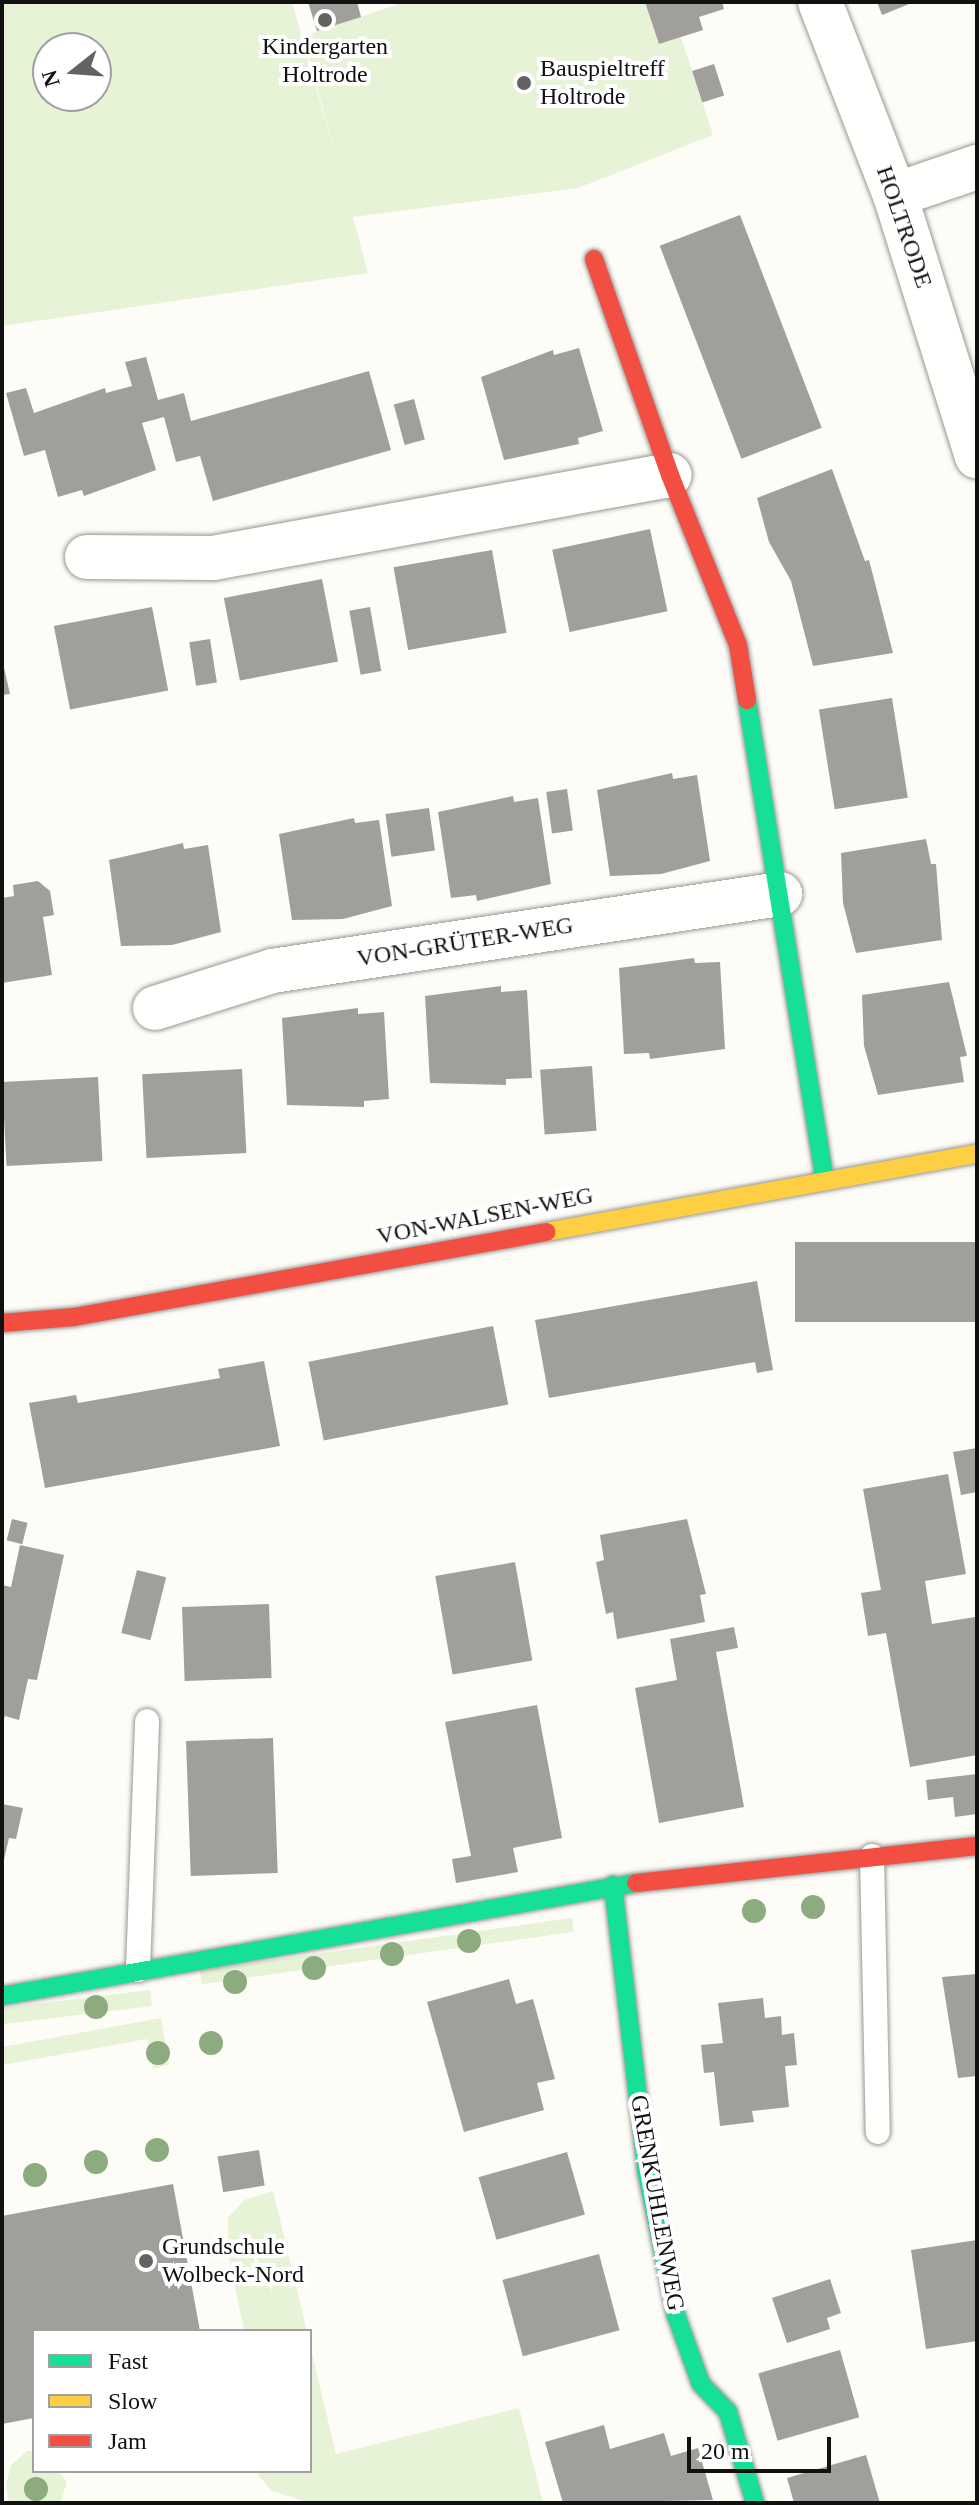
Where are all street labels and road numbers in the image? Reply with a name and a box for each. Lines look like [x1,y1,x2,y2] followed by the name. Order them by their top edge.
[870,162,938,292] street label: HOLTRODE
[355,911,575,973] street label: VON-GRÜTER-WEG
[374,1181,596,1251] street label: VON-WALSEN-WEG
[624,2093,690,2313] street label: GRENKUHLENWEG

